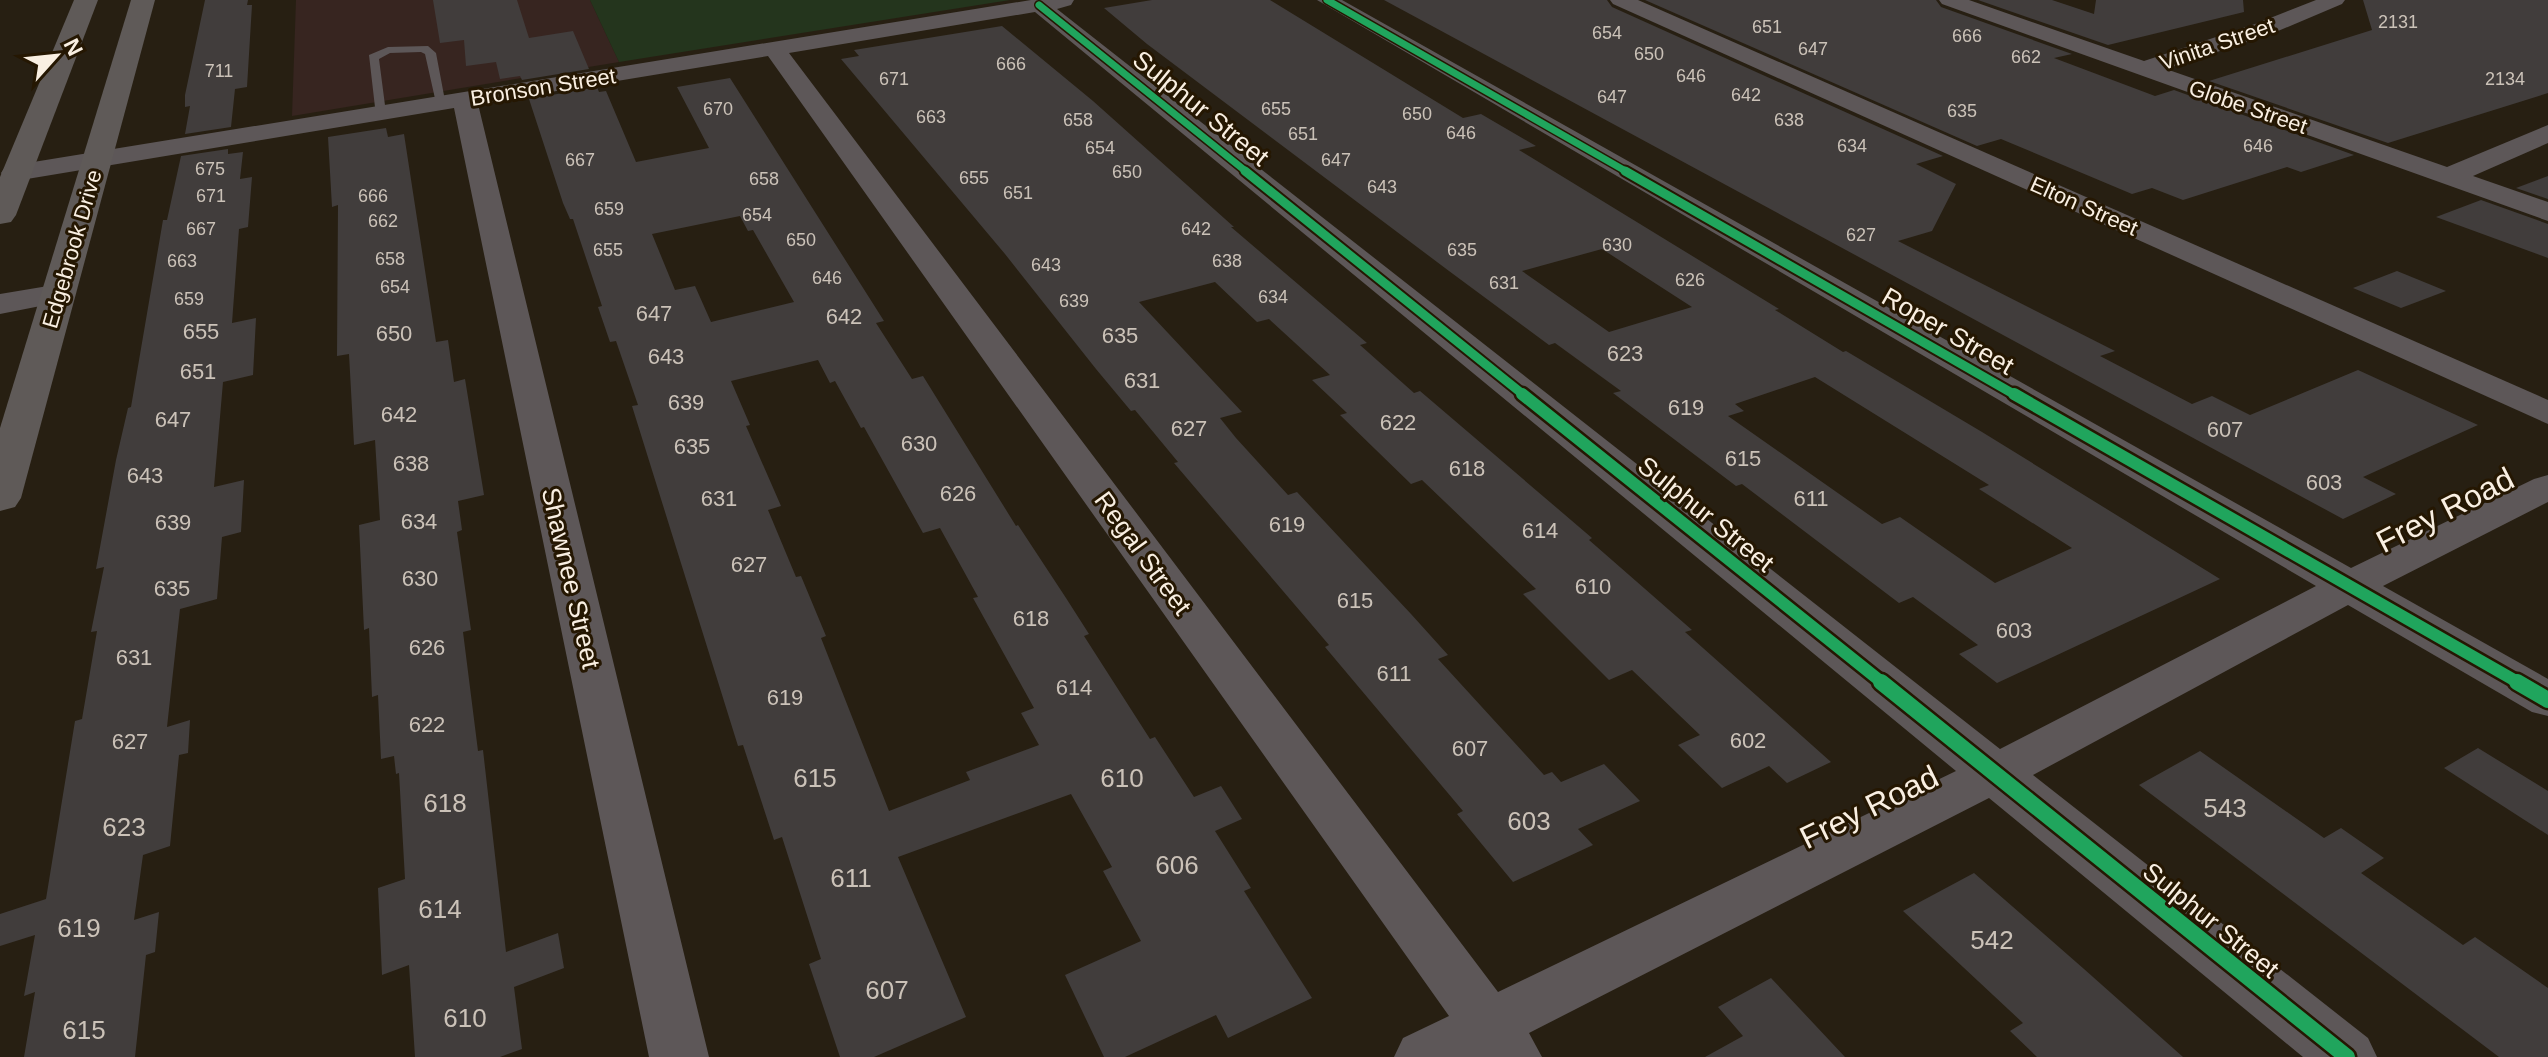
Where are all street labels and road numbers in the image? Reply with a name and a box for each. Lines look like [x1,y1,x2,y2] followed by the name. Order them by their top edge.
[2156,13,2278,75] street label: Vinita Street
[1127,44,1276,172] street label: Sulphur Street
[469,63,617,111] street label: Bronson Street
[2186,75,2310,139] street label: Globe Street
[37,167,107,331] street label: Edgebrook Drive
[2026,171,2142,241] street label: Elton Street
[1877,281,2020,381] street label: Roper Street
[1632,450,1781,578] street label: Sulphur Street
[2370,460,2520,560] street label: Frey Road
[536,484,607,672] street label: Shawnee Street
[1088,486,1198,621] street label: Regal Street
[1794,758,1944,856] street label: Frey Road
[2137,856,2286,984] street label: Sulphur Street

